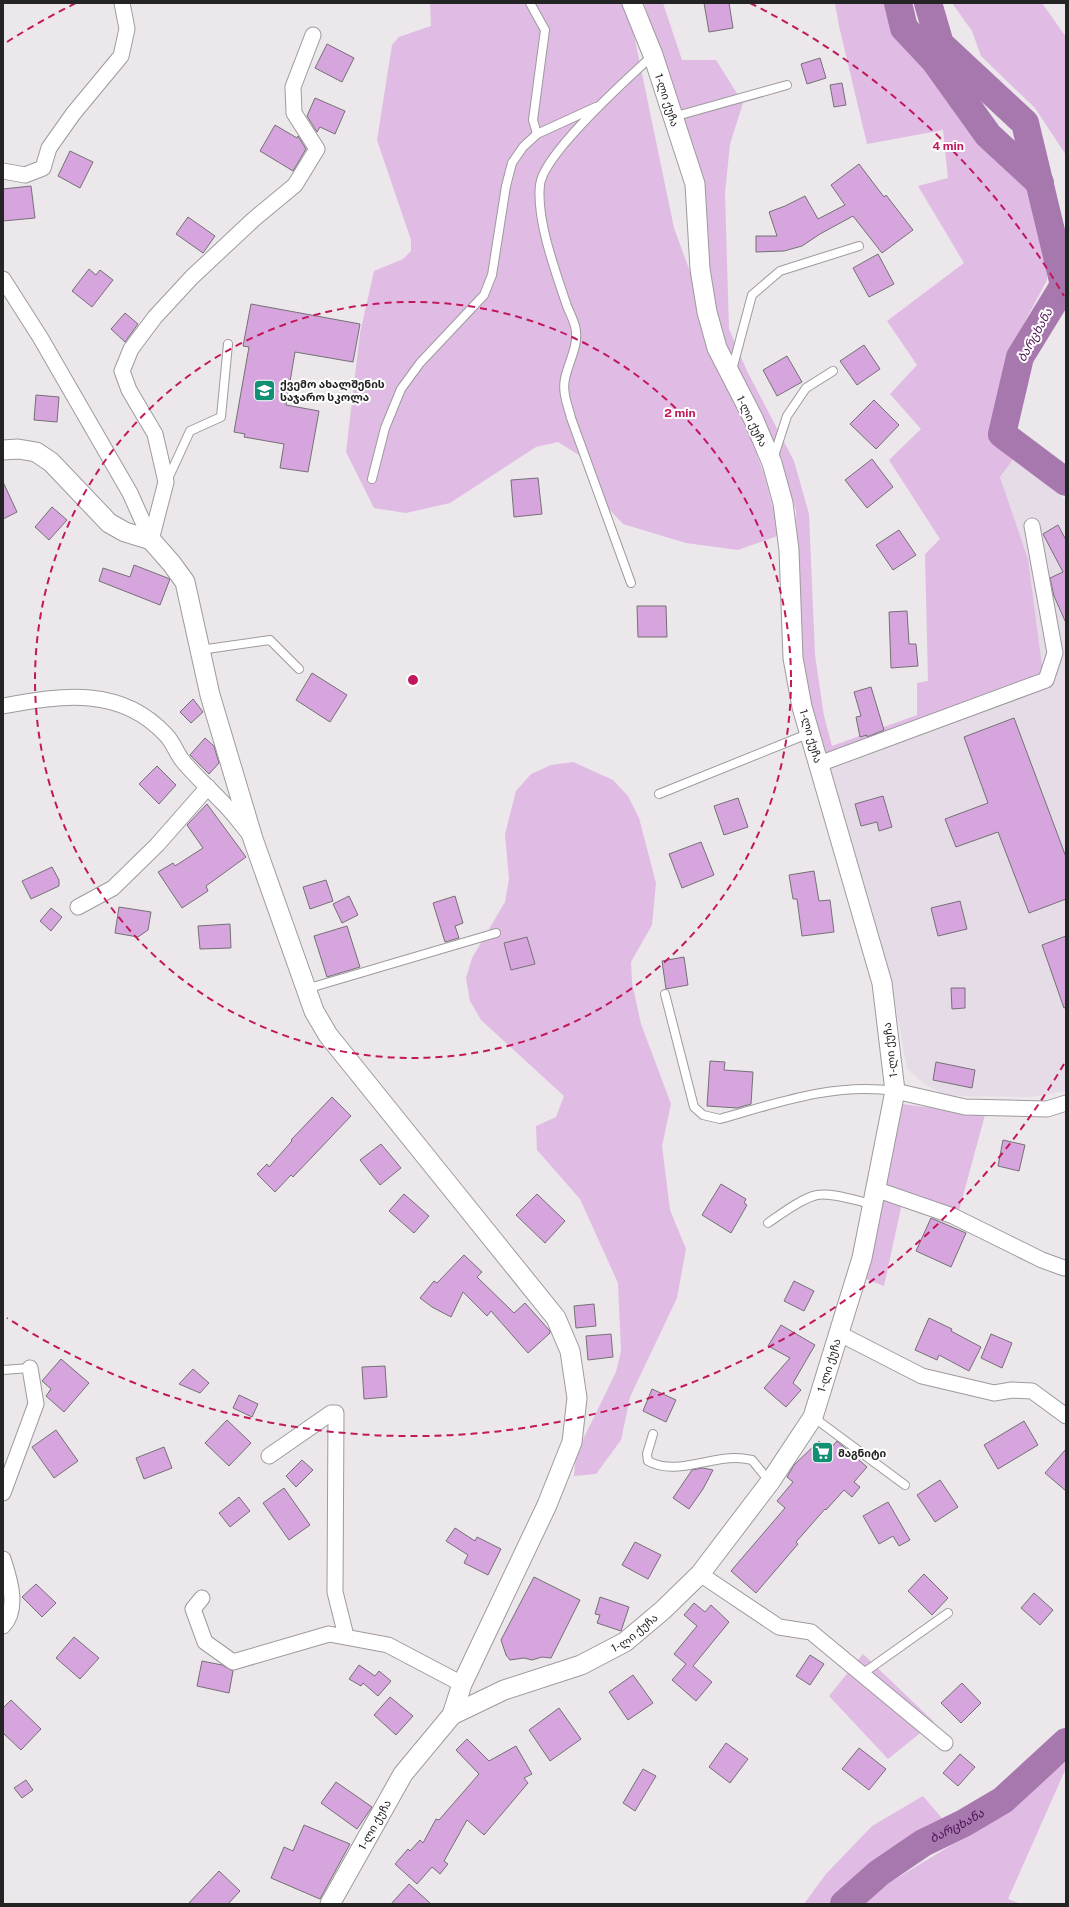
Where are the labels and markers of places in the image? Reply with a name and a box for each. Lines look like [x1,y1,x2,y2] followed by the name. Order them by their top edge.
[252,377,278,403] school or university icon: ქვემო ახალშენის საჯარო სკოლა
[280,378,385,404] place label: ქვემო ახალშენის საჯარო სკოლა
[406,673,420,687] centre of rings
[809,1440,835,1466] supermarket icon: მაგნიტი
[838,1447,887,1460] place label: მაგნიტი

